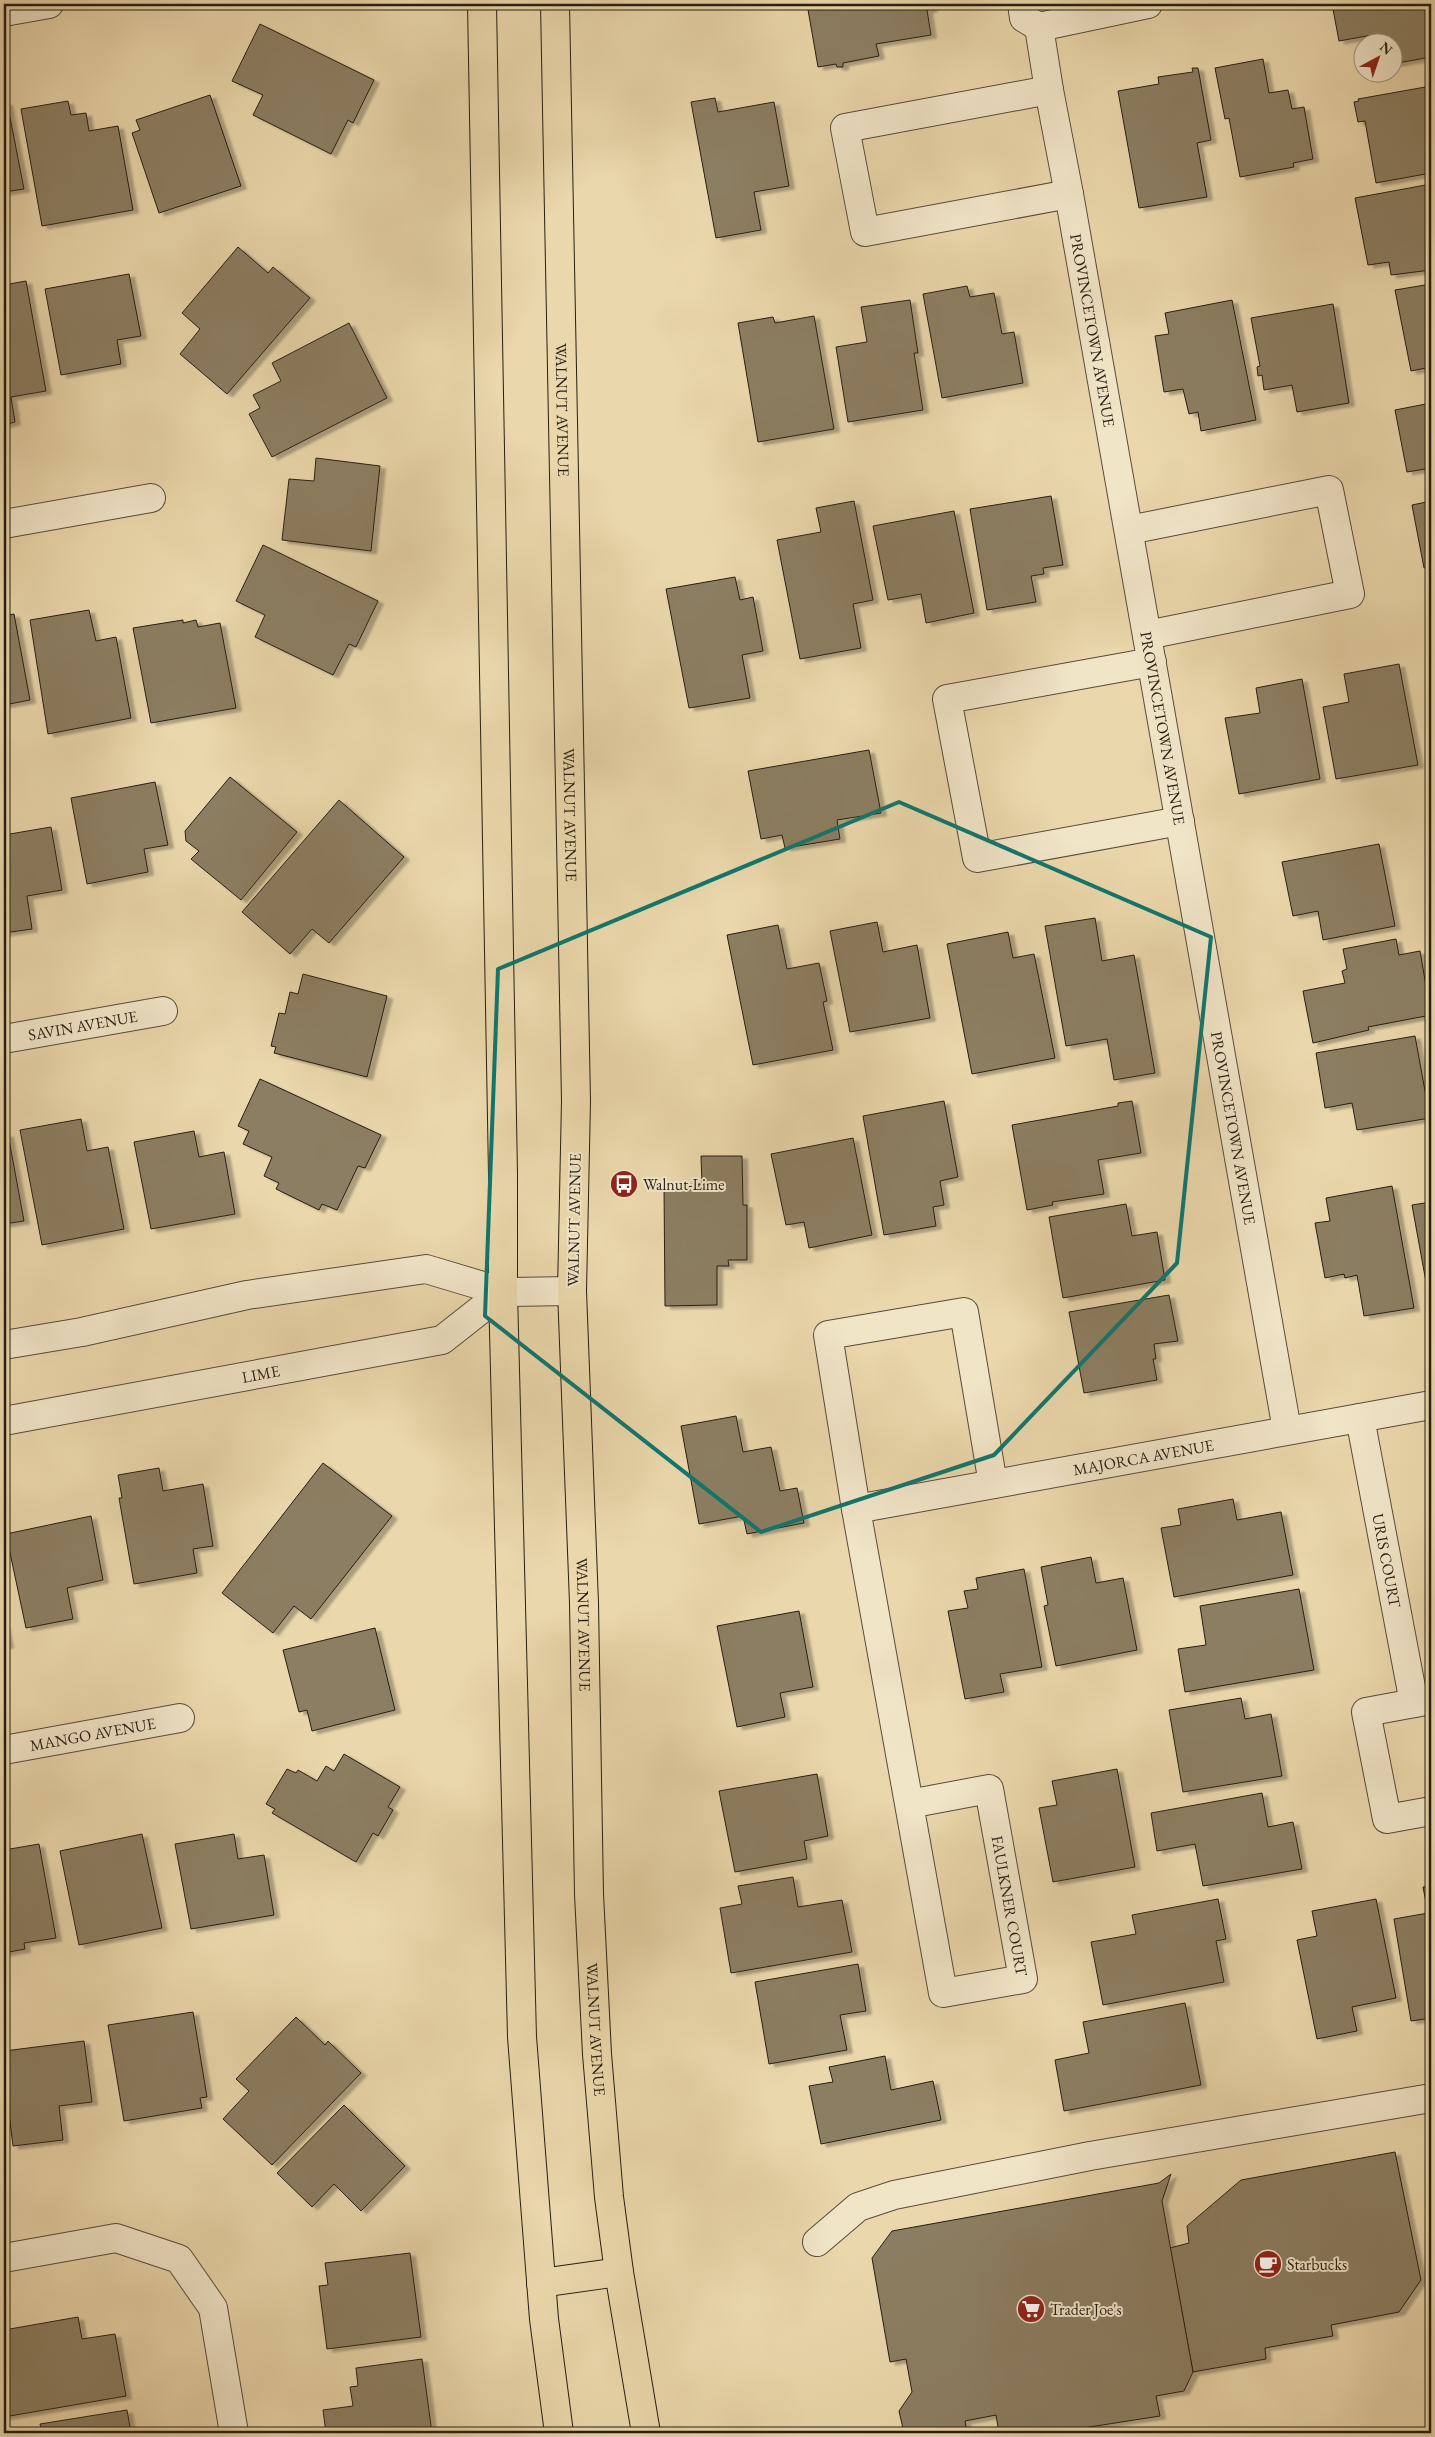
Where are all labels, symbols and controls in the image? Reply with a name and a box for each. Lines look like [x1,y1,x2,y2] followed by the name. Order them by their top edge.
[1352,32,1402,82] north arrow
[1376,38,1397,59] text: N
[1066,232,1120,429] street label: PROVINCETOWN AVENUE
[551,343,575,477] street label: WALNUT AVENUE
[1136,630,1191,826] street label: PROVINCETOWN AVENUE
[559,748,582,882] street label: WALNUT AVENUE
[27,1005,139,1045] street label: SAVIN AVENUE
[1206,1030,1261,1226] street label: PROVINCETOWN AVENUE
[562,1153,586,1287] street label: WALNUT AVENUE
[609,1169,639,1199] bus stop icon: Walnut-Lime
[643,1174,725,1195] place label: Walnut-Lime
[240,1360,281,1387] street label: LIME
[1071,1434,1215,1480] street label: MAJORCA AVENUE
[1368,1512,1406,1609] street label: URIS COURT
[572,1557,596,1692] street label: WALNUT AVENUE
[28,1712,157,1756] street label: MANGO AVENUE
[987,1834,1033,1978] street label: FAULKNER COURT
[582,1962,611,2097] street label: WALNUT AVENUE
[1253,2249,1283,2279] cafe icon: Starbucks
[1287,2254,1347,2275] place label: Starbucks
[1016,2294,1046,2324] supermarket icon: Trader Joe's
[1050,2299,1122,2320] place label: Trader Joe's

